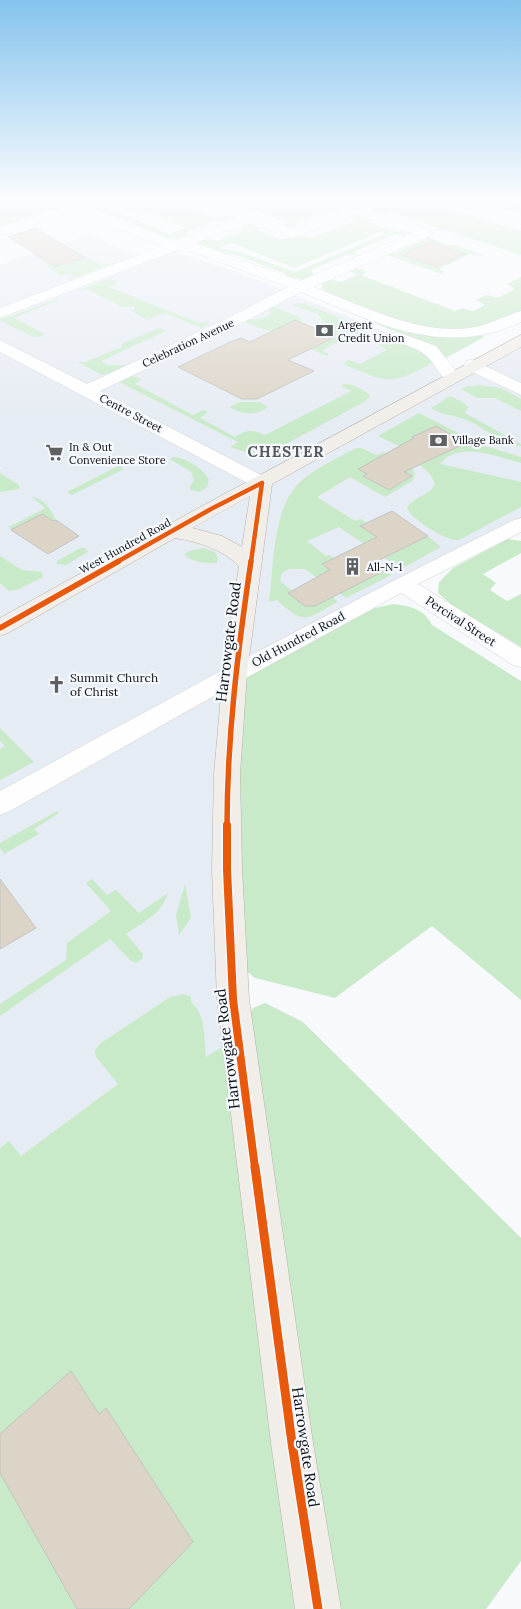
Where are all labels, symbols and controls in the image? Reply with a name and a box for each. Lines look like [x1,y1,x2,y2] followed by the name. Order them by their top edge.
[140,316,236,370] street label: Celebration Avenue
[337,318,405,345] place label: Argent Credit Union
[314,321,334,341] bank icon: Argent Credit Union
[97,391,165,436] street label: Centre Street
[428,430,448,450] bank icon: Village Bank
[451,433,514,447] place label: Village Bank
[69,440,166,467] place label: In & Out Convenience Store
[247,442,325,461] district label: CHESTER
[45,443,65,463] supermarket icon: In & Out Convenience Store
[77,515,174,577] street label: West Hundred Road
[343,557,363,577] building icon: All-N-1
[366,560,402,574] place label: All-N-1
[211,581,245,703] street label: Harrowgate Road
[423,593,499,650] street label: Percival Street
[249,608,347,670] street label: Old Hundred Road
[70,670,158,699] place label: Summit Church of Christ
[46,674,66,694] church icon: Summit Church of Christ
[210,988,244,1110] street label: Harrowgate Road
[288,1386,324,1508] street label: Harrowgate Road

